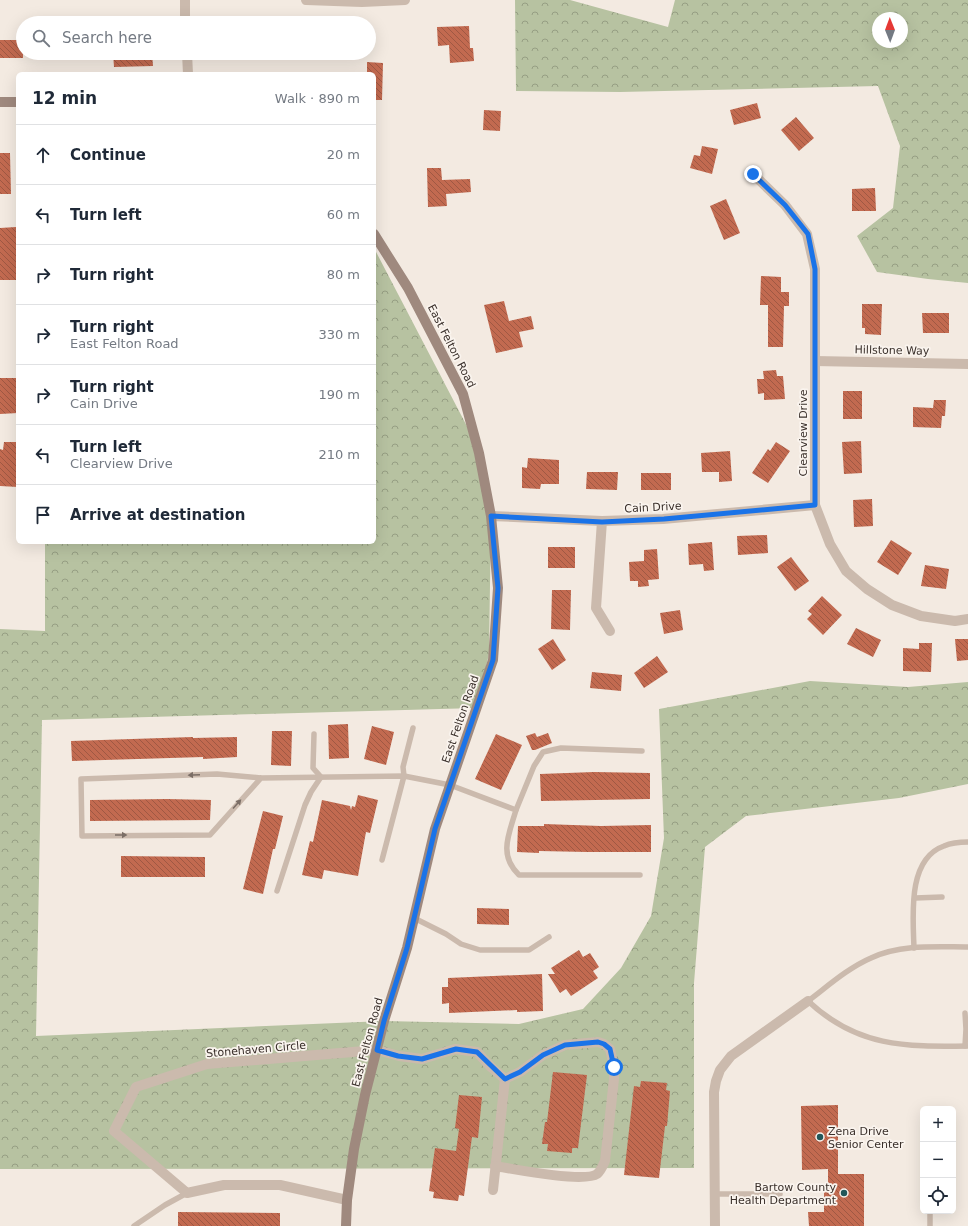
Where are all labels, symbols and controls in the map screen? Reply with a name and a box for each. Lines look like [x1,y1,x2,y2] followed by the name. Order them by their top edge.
[872,12,908,48] north arrow
[16,16,376,60] search box
[30,27,52,49] icon: search
[62,29,152,47] text: Search here
[32,88,97,108] text: 12 min
[275,91,360,106] text: Walk · 890 m
[32,144,54,166] icon: ahead
[70,146,146,164] text: Continue
[327,147,360,162] text: 20 m
[744,165,762,183] route end
[32,204,54,226] icon: left
[70,206,142,224] text: Turn left
[327,207,360,222] text: 60 m
[32,264,54,286] icon: right
[70,266,154,284] text: Turn right
[327,267,360,282] text: 80 m
[425,302,478,390] street label: East Felton Road
[70,318,154,336] text: Turn right
[32,324,54,346] icon: right
[318,327,360,342] text: 330 m
[70,336,179,351] text: East Felton Road
[854,343,930,358] street label: Hillstone Way
[70,378,154,396] text: Turn right
[32,384,54,406] icon: right
[318,387,360,402] text: 190 m
[797,389,810,476] street label: Clearview Drive
[70,396,138,411] text: Cain Drive
[70,438,142,456] text: Turn left
[32,444,54,466] icon: left
[318,447,360,462] text: 210 m
[70,456,173,471] text: Clearview Drive
[624,499,682,515] street label: Cain Drive
[32,504,54,526] icon: arrive
[70,506,245,524] text: Arrive at destination
[439,674,482,765] street label: East Felton Road
[187,772,200,778] one-way arrow
[232,800,241,809] one-way arrow
[115,832,128,838] one-way arrow
[349,996,386,1088] street label: East Felton Road
[206,1039,307,1060] street label: Stonehaven Circle
[605,1058,623,1076] route start
[920,1106,956,1214] map controls
[920,1106,956,1142] button: +
[828,1125,904,1151] place label: Zena Drive Senior Center
[815,1132,825,1142] marker: Zena Drive Senior Center
[920,1142,956,1178] button: −
[920,1178,956,1214] button: locate
[730,1181,837,1207] place label: Bartow County Health Department
[839,1188,849,1198] marker: Bartow County Health Department

